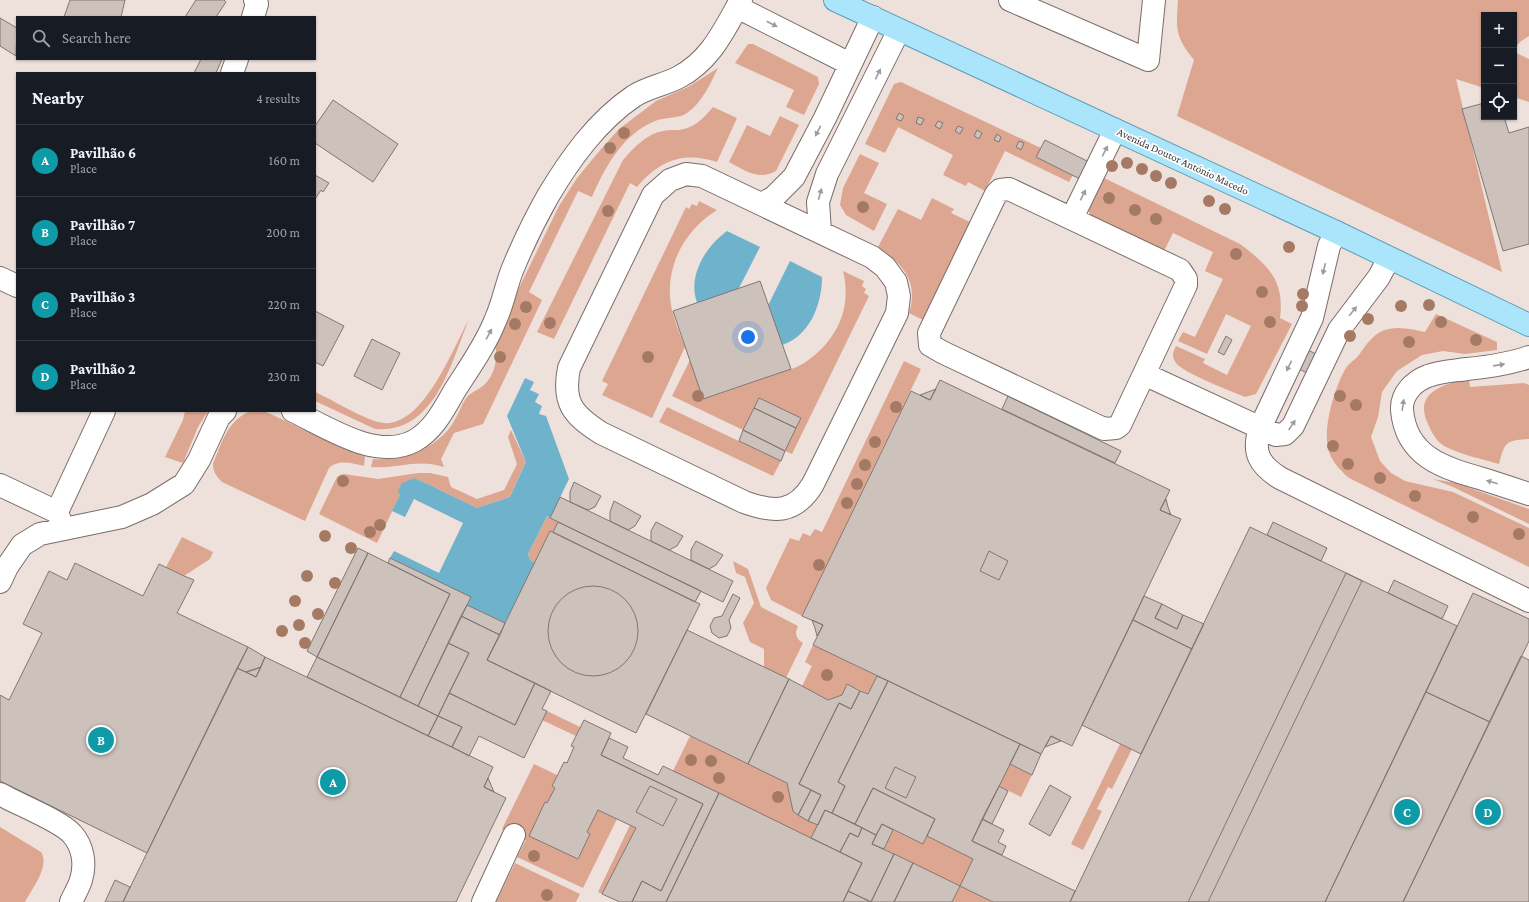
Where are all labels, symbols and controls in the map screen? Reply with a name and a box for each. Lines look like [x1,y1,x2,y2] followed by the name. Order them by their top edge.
[1481,12,1517,120] map controls
[1481,12,1517,48] button: +
[16,16,316,60] search box
[766,21,778,28] one-way arrow
[30,27,52,49] icon: search
[62,30,131,46] text: Search here
[1481,48,1517,84] button: −
[875,68,881,79] one-way arrow
[1481,84,1517,120] button: locate
[32,89,84,108] text: Nearby
[256,91,300,106] text: 4 results
[815,125,821,137] one-way arrow
[1115,125,1251,197] street label: Avenida Doutor António Macedo
[70,145,136,161] text: Pavilhão 6
[1101,146,1108,157] one-way arrow
[41,153,49,168] text: A
[269,153,300,168] text: 160 m
[70,161,97,176] text: Place
[817,187,823,199] one-way arrow
[1080,190,1086,201] one-way arrow
[70,217,135,233] text: Pavilhão 7
[41,225,49,240] text: B
[266,225,300,240] text: 200 m
[70,233,97,248] text: Place
[1320,263,1326,275] one-way arrow
[70,289,135,305] text: Pavilhão 3
[41,297,49,312] text: C
[267,297,300,312] text: 220 m
[70,305,97,320] text: Place
[1348,306,1357,317] one-way arrow
[738,327,758,347] your location
[486,328,492,340] one-way arrow
[70,361,136,377] text: Pavilhão 2
[1286,361,1292,372] one-way arrow
[1492,362,1505,368] one-way arrow
[41,369,49,384] text: D
[267,369,300,384] text: 230 m
[70,377,97,392] text: Place
[1400,399,1406,411] one-way arrow
[1289,419,1296,431] one-way arrow
[1486,479,1498,485] one-way arrow
[88,725,114,755] pin: B
[320,767,346,797] pin: A
[1394,797,1420,827] pin: C
[1475,797,1501,827] pin: D

